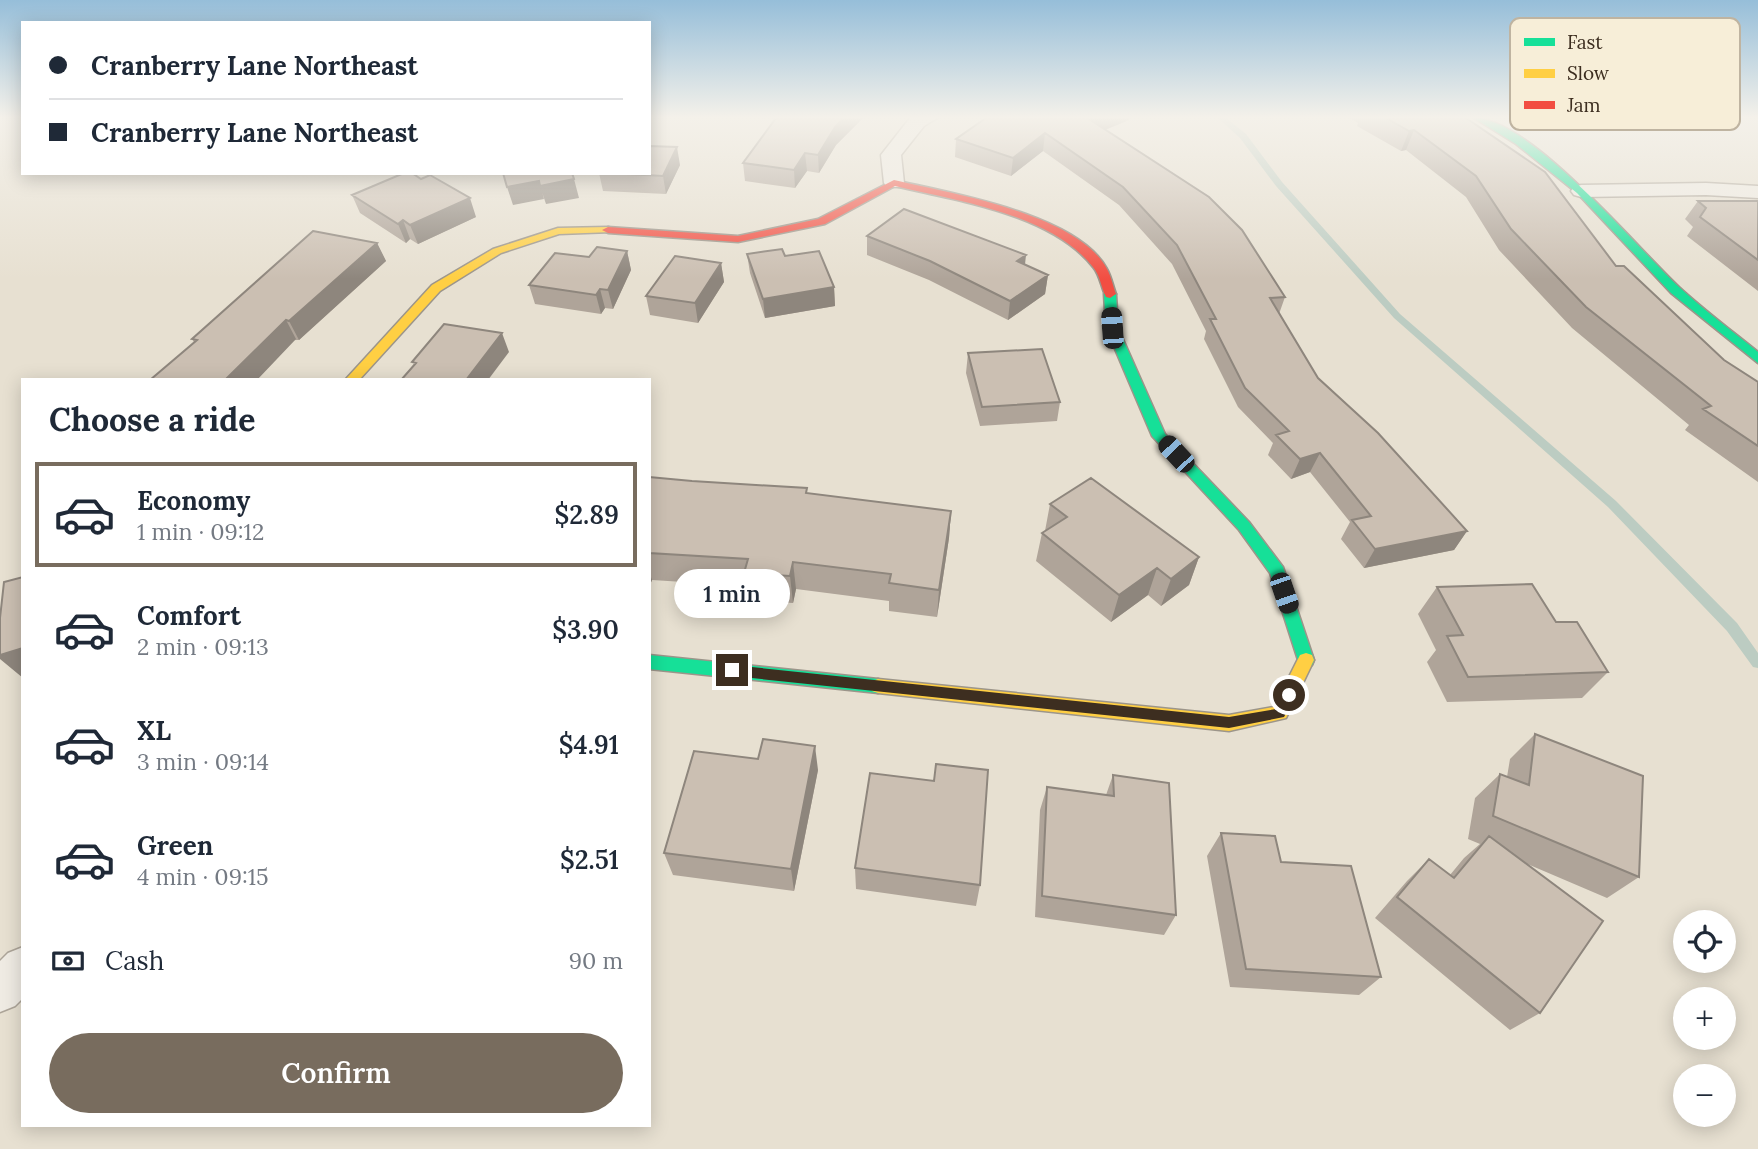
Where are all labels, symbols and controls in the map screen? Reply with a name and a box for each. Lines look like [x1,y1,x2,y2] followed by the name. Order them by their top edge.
[1510,18,1740,130] legend
[1567,30,1603,54] text: Fast
[91,49,418,82] text: Cranberry Lane Northeast
[1567,61,1610,85] text: Slow
[1566,93,1601,117] text: Jam
[91,116,418,149] text: Cranberry Lane Northeast
[1101,306,1124,350] car
[49,399,256,440] text: Choose a ride
[1154,431,1199,477] car
[53,483,116,546] icon: car
[137,484,250,517] text: Economy
[554,498,619,531] text: $2.89
[137,517,264,546] text: 1 min · 09:12
[674,568,790,618] callout: 1 min
[1268,570,1301,616] car
[703,579,761,608] text: 1 min
[53,598,116,661] icon: car
[137,599,241,632] text: Comfort
[552,613,619,646] text: $3.90
[137,632,269,661] text: 2 min · 09:13
[716,654,748,686] route end
[1273,679,1305,711] route start
[53,713,116,776] icon: car
[137,714,171,747] text: XL
[559,728,619,761] text: $4.91
[137,747,269,776] text: 3 min · 09:14
[53,828,116,891] icon: car
[137,829,213,862] text: Green
[560,843,619,876] text: $2.51
[137,862,269,891] text: 4 min · 09:15
[1673,910,1736,1127] map controls
[1673,910,1736,973] button: locate
[49,942,87,980] icon: cash
[105,944,164,977] text: Cash
[569,946,623,975] text: 90 m
[1673,987,1736,1050] button: +
[49,1033,623,1113] button: Confirm
[1673,1064,1736,1127] button: −

